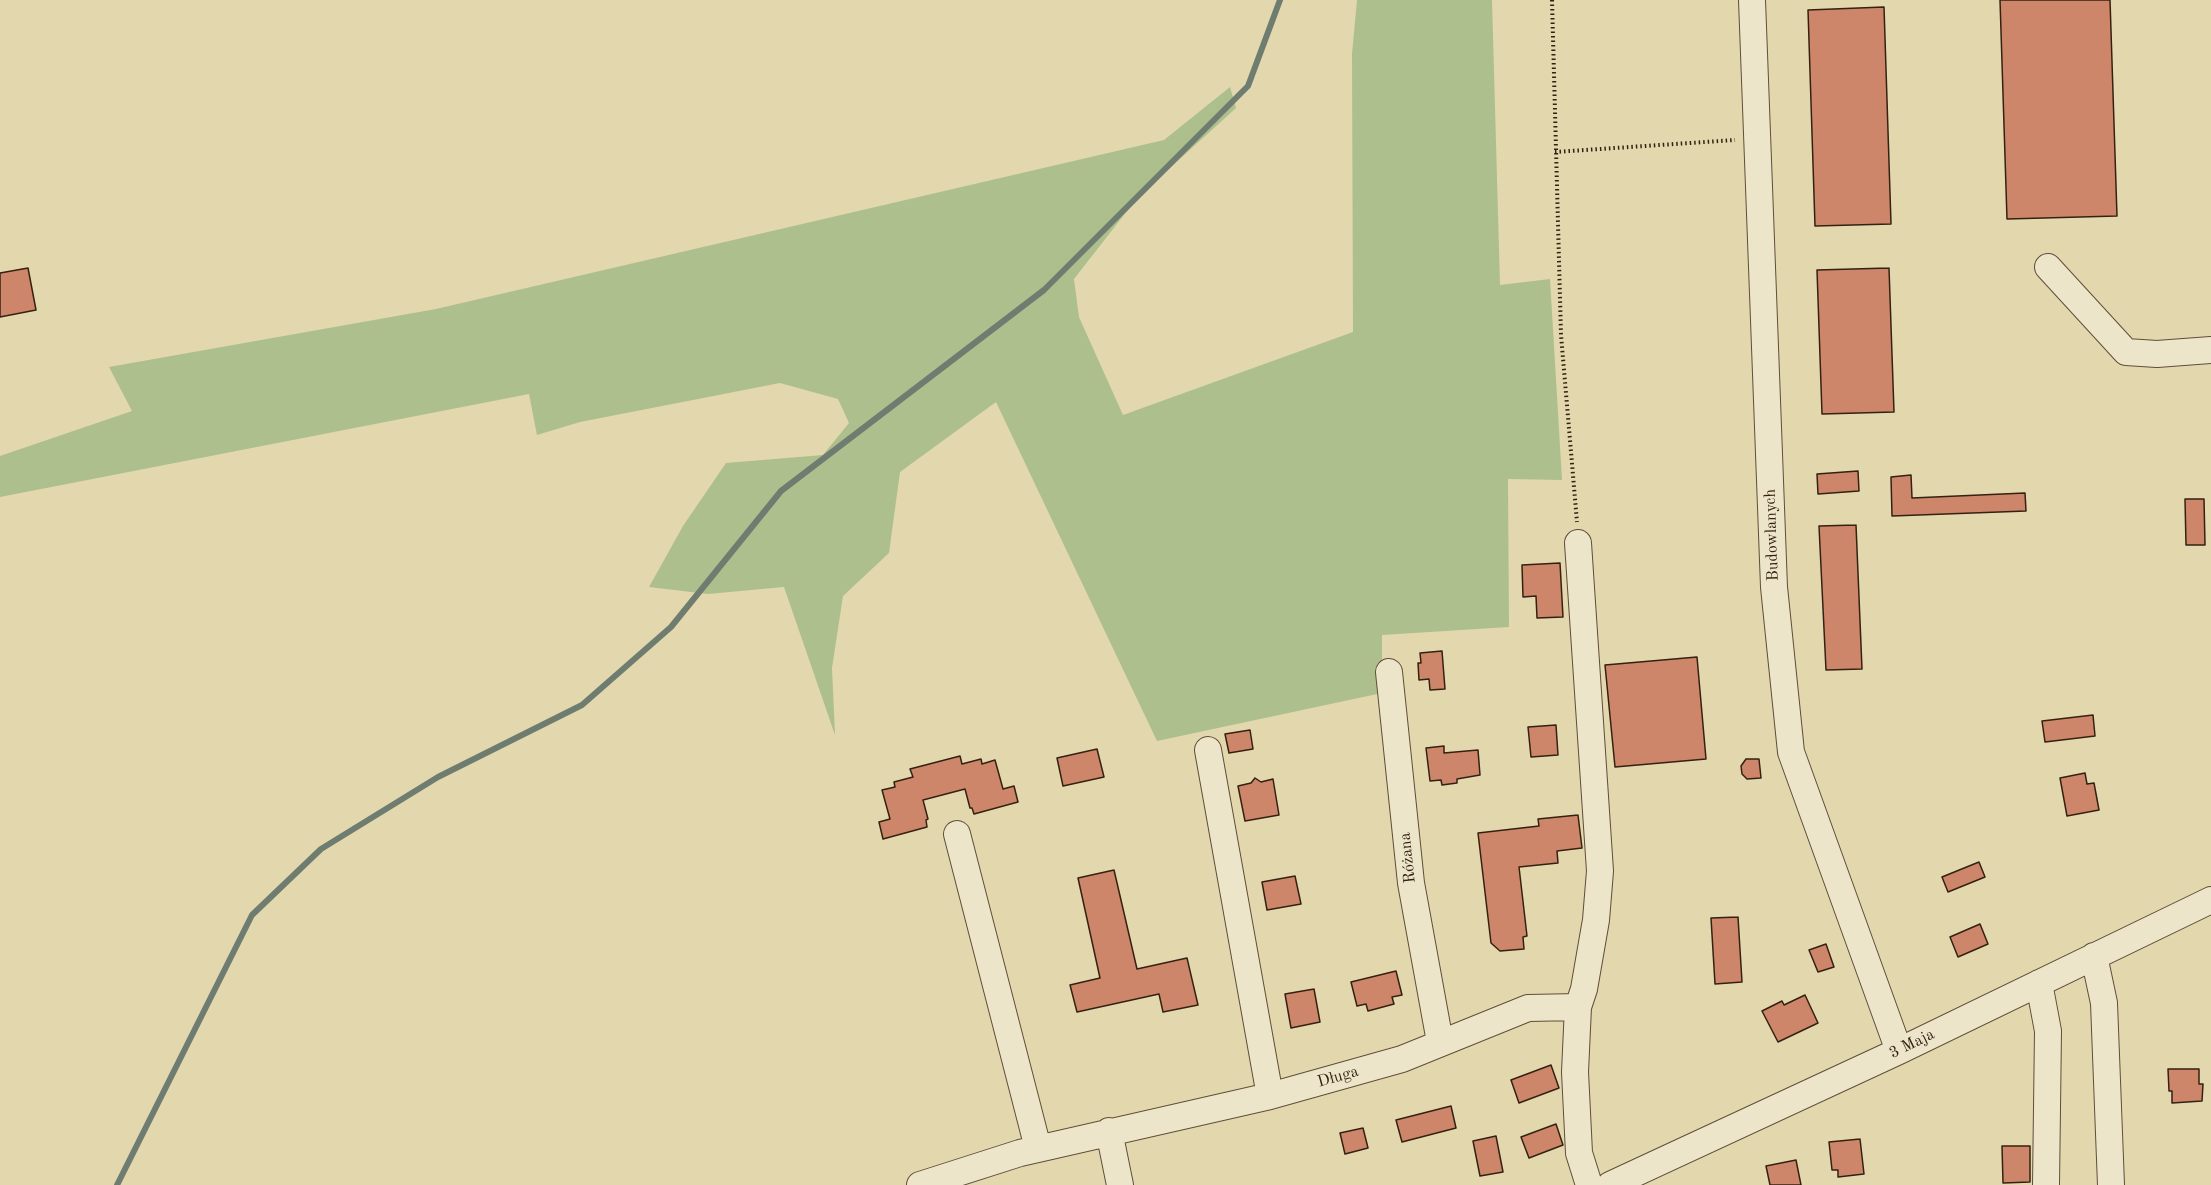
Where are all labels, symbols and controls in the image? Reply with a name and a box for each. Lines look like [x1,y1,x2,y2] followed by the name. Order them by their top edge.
[1761,489,1783,581] street label: Budowlanych
[1396,832,1420,884] street label: Różana
[1886,1025,1938,1063] street label: 3 Maja
[1315,1062,1361,1092] street label: Długa

